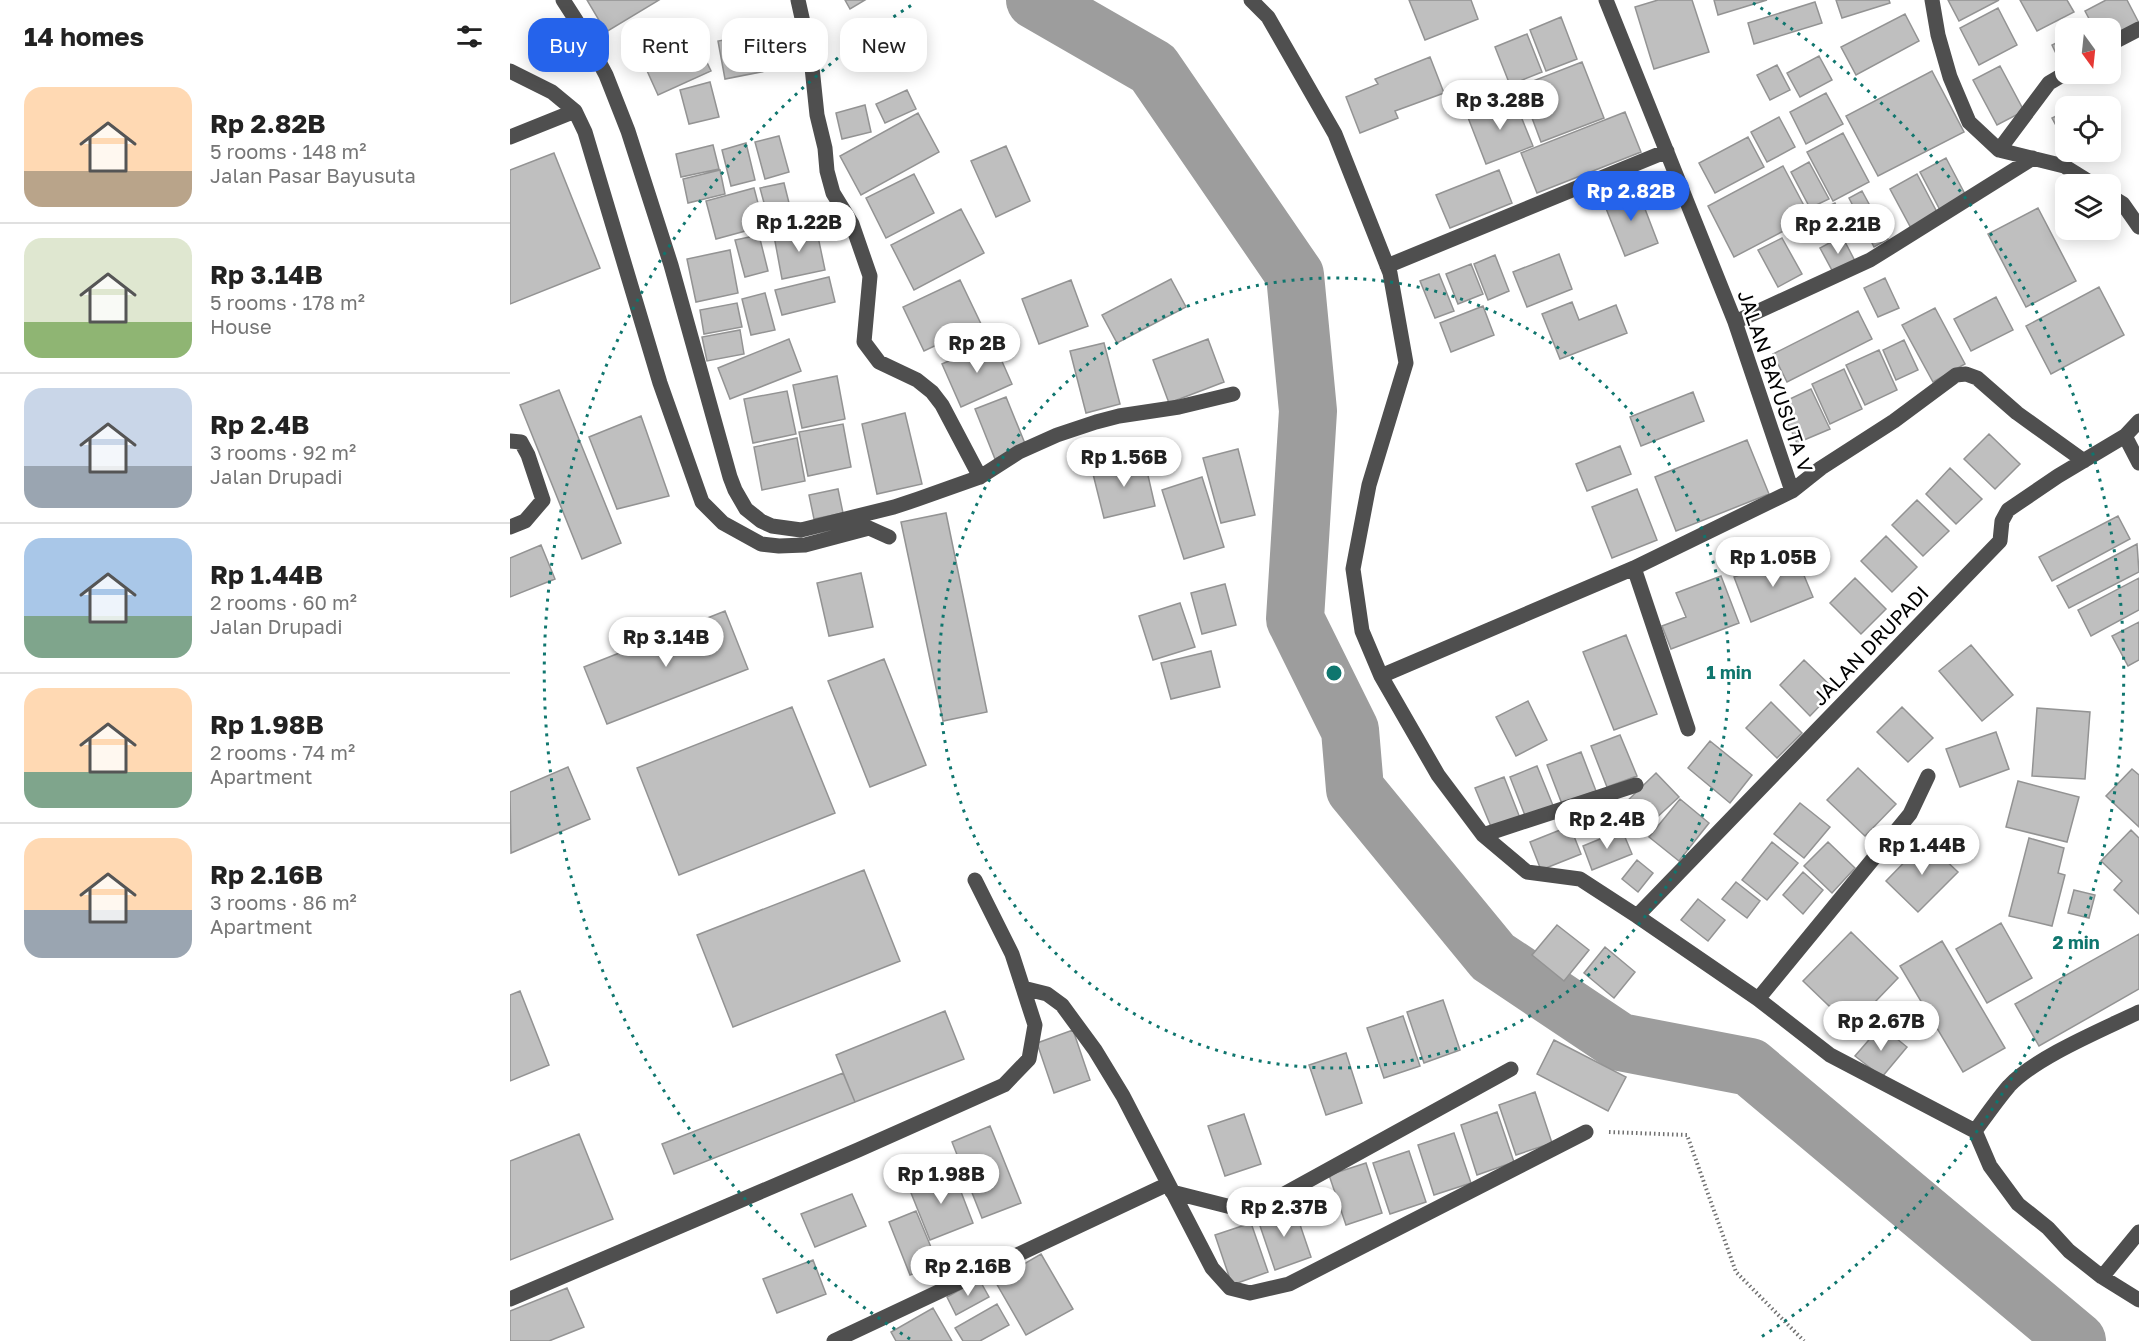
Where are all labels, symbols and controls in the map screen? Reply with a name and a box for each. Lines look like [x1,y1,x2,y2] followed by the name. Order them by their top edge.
[528,18,609,72] chip: Buy
[621,18,710,72] chip: Rent
[722,18,828,72] chip: Filters
[840,18,927,72] chip: New
[2055,18,2121,84] north arrow
[2055,18,2121,240] map controls
[453,20,486,53] icon: filters
[24,21,144,52] text: 14 homes
[1438,80,1562,131] pin: Rp 3.28B
[1456,87,1544,111] text: Rp 3.28B
[2055,96,2121,162] button: locate
[210,108,326,139] text: Rp 2.82B
[72,111,144,183] icon: home
[210,139,367,163] text: 5 rooms · 148 m²
[210,163,416,187] text: Jalan Pasar Bayusuta
[1569,171,1693,222] pin: Rp 2.82B
[2055,174,2121,240] button: layers
[1587,178,1675,202] text: Rp 2.82B
[737,202,861,253] pin: Rp 1.22B
[1776,204,1900,255] pin: Rp 2.21B
[756,209,842,233] text: Rp 1.22B
[1795,211,1881,235] text: Rp 2.21B
[210,259,323,290] text: Rp 3.14B
[72,262,144,334] icon: home
[1734,287,1818,475] street label: JALAN BAYUSUTA V
[210,290,365,314] text: 5 rooms · 178 m²
[210,314,272,338] text: House
[935,323,1019,374] pin: Rp 2B
[948,330,1006,354] text: Rp 2B
[210,409,309,440] text: Rp 2.4B
[72,412,144,484] icon: home
[1062,437,1186,488] pin: Rp 1.56B
[210,440,356,464] text: 3 rooms · 92 m²
[1081,444,1167,468] text: Rp 1.56B
[210,464,343,488] text: Jalan Drupadi
[1711,537,1835,588] pin: Rp 1.05B
[1729,544,1817,568] text: Rp 1.05B
[210,559,323,590] text: Rp 1.44B
[72,562,144,634] icon: home
[1807,580,1933,710] street label: JALAN DRUPADI
[210,590,357,614] text: 2 rooms · 60 m²
[210,614,343,638] text: Jalan Drupadi
[604,617,728,668] pin: Rp 3.14B
[623,624,709,648] text: Rp 3.14B
[1706,661,1752,683] text: 1 min
[1324,663,1344,683] centre of rings
[210,709,324,740] text: Rp 1.98B
[72,712,144,784] icon: home
[210,740,355,764] text: 2 rooms · 74 m²
[210,764,313,788] text: Apartment
[1552,799,1662,850] pin: Rp 2.4B
[1569,806,1645,830] text: Rp 2.4B
[1860,825,1984,876] pin: Rp 1.44B
[1879,832,1966,856] text: Rp 1.44B
[210,859,323,890] text: Rp 2.16B
[72,862,144,934] icon: home
[210,890,357,914] text: 3 rooms · 86 m²
[210,914,313,938] text: Apartment
[2052,931,2100,953] text: 2 min
[1819,1001,1943,1052] pin: Rp 2.67B
[1837,1008,1925,1032] text: Rp 2.67B
[879,1154,1003,1205] pin: Rp 1.98B
[897,1161,985,1185] text: Rp 1.98B
[1222,1187,1346,1238] pin: Rp 2.37B
[1241,1194,1328,1218] text: Rp 2.37B
[906,1246,1030,1297] pin: Rp 2.16B
[925,1253,1011,1277] text: Rp 2.16B

